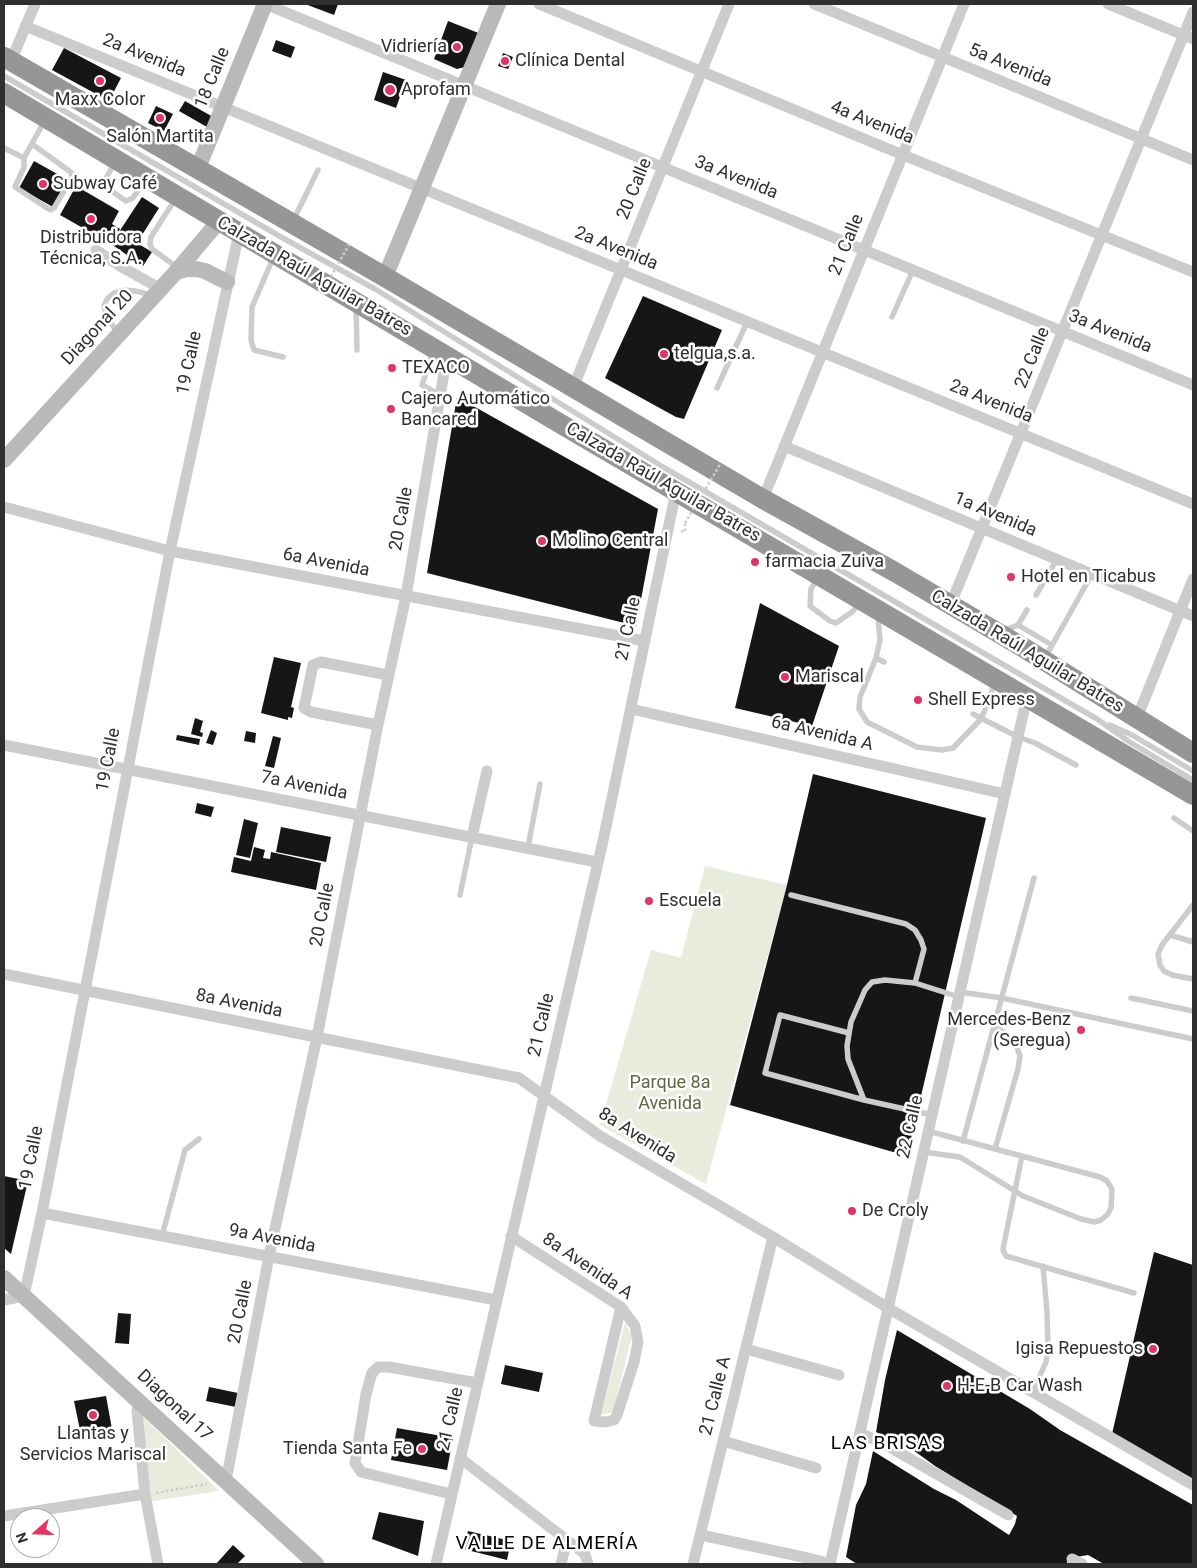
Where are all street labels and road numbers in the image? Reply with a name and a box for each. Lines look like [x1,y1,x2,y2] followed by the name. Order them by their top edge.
[99,29,189,83] street label: 2a Avenida
[965,39,1055,93] street label: 5a Avenida
[191,44,235,112] street label: 18 Calle
[827,96,917,150] street label: 4a Avenida
[691,151,781,205] street label: 3a Avenida
[613,155,657,223] street label: 20 Calle
[825,211,869,279] street label: 21 Calle
[213,212,415,342] street label: Calzada Raúl Aguilar Batres
[571,222,661,276] street label: 2a Avenida
[58,286,138,370] street label: Diagonal 20
[1065,305,1155,359] street label: 3a Avenida
[1011,324,1055,392] street label: 22 Calle
[173,329,207,397] street label: 19 Calle
[946,375,1036,429] street label: 2a Avenida
[562,418,764,548] street label: Calzada Raúl Aguilar Batres
[386,485,418,553] street label: 20 Calle
[950,488,1040,542] street label: 1a Avenida
[281,544,371,582] street label: 6a Avenida
[927,586,1127,718] street label: Calzada Raúl Aguilar Batres
[612,595,646,663] street label: 21 Calle
[769,712,875,756] street label: 6a Avenida A
[92,726,126,794] street label: 19 Calle
[259,767,349,805] street label: 7a Avenida
[306,881,340,949] street label: 20 Calle
[194,985,284,1023] street label: 8a Avenida
[524,991,560,1059] street label: 21 Calle
[893,1093,929,1161] street label: 22 Calle
[594,1104,680,1168] street label: 8a Avenida
[15,1124,49,1192] street label: 19 Calle
[227,1220,317,1258] street label: 9a Avenida
[538,1229,636,1305] street label: 8a Avenida A
[224,1278,258,1346] street label: 20 Calle
[696,1354,736,1438] street label: 21 Calle A
[132,1366,216,1446] street label: Diagonal 17
[433,1385,469,1453] street label: 21 Calle

